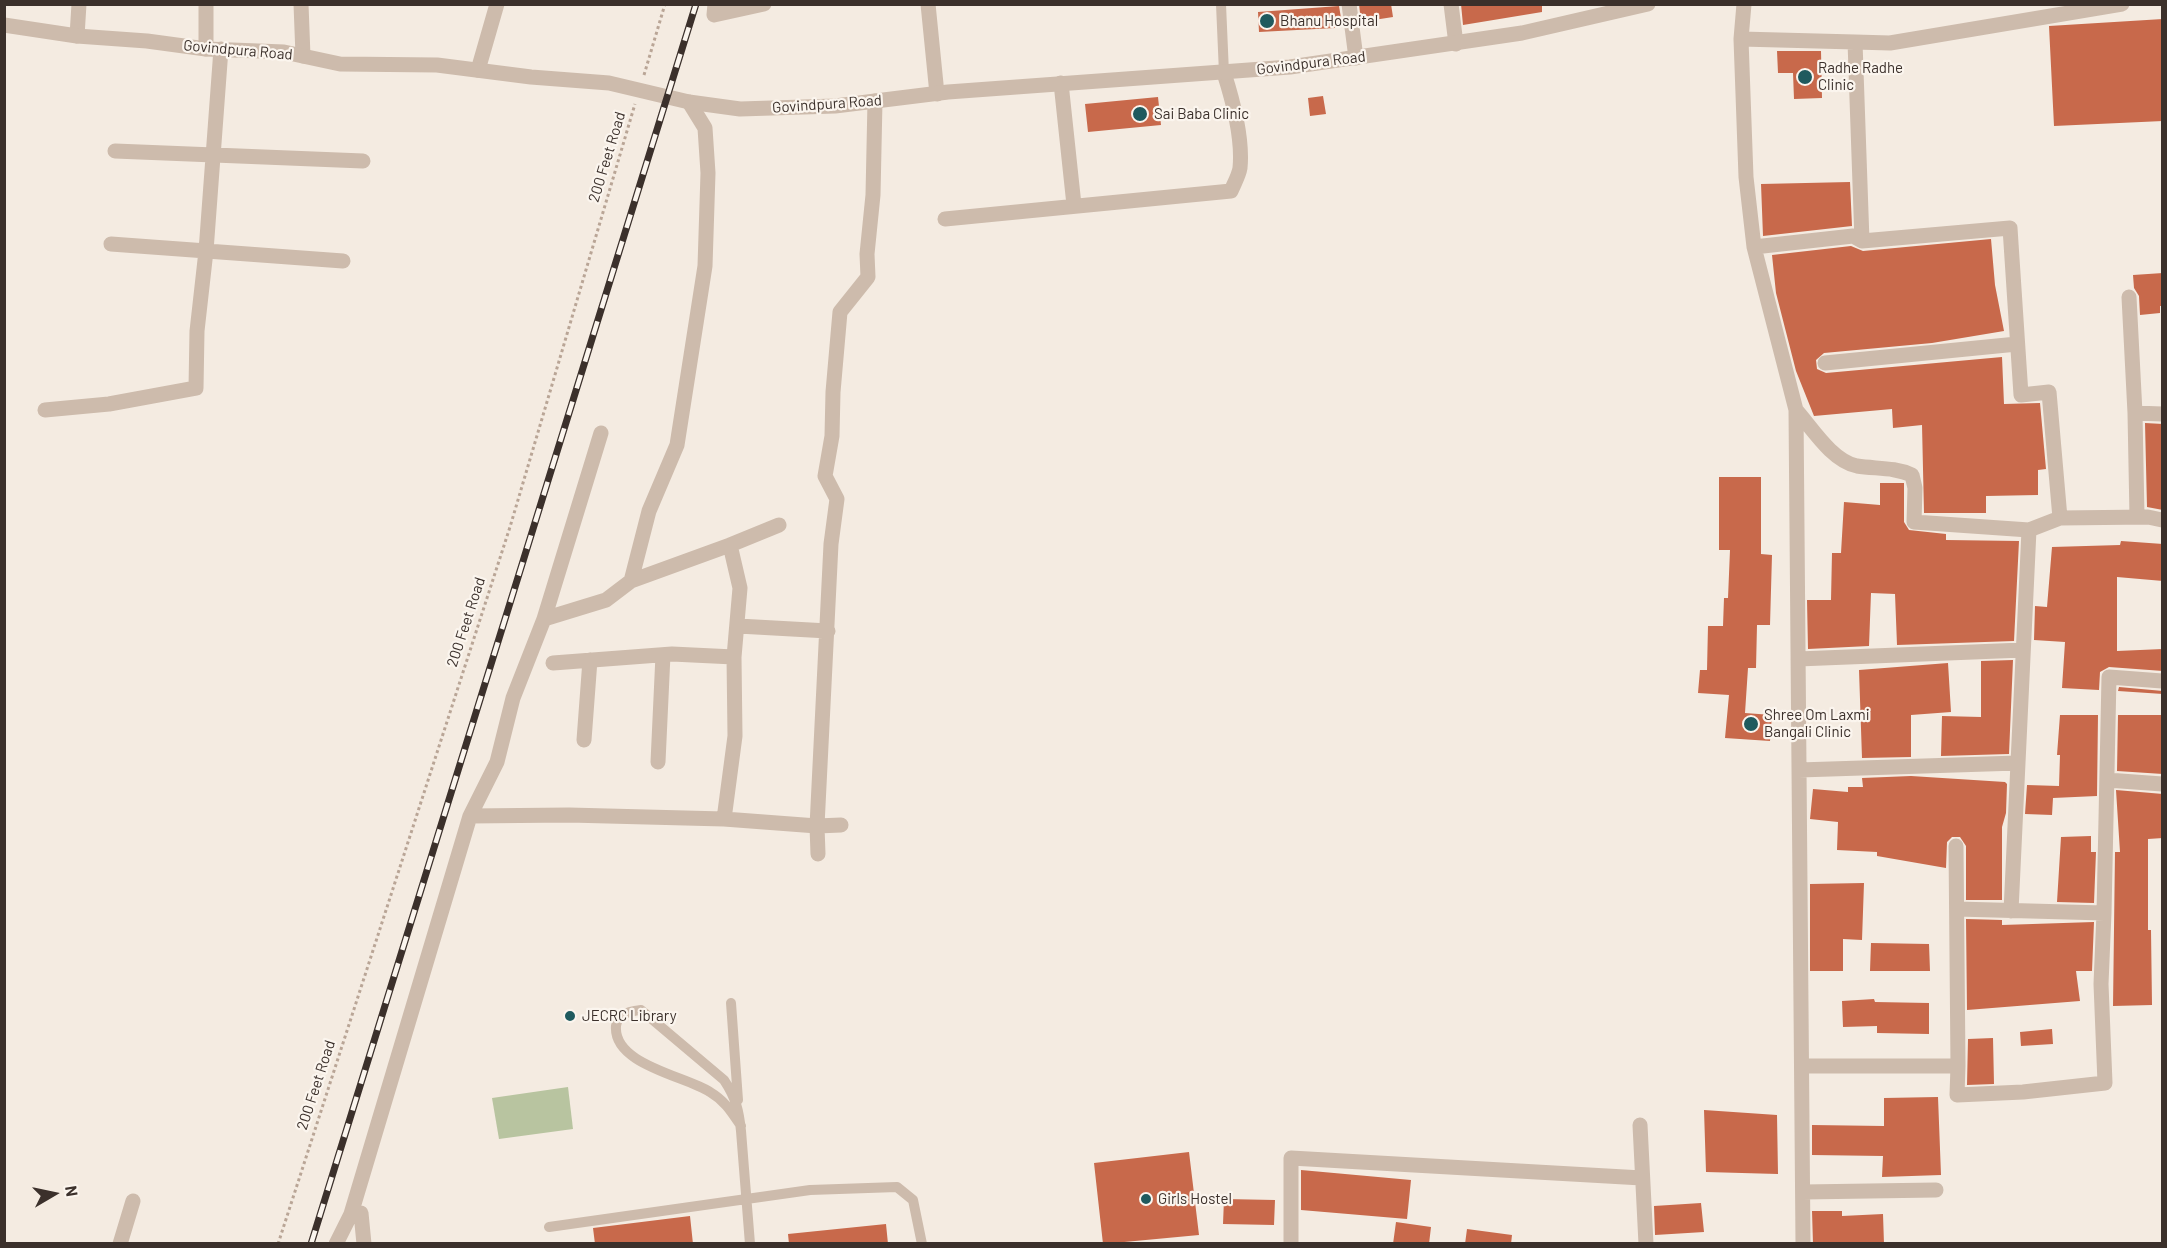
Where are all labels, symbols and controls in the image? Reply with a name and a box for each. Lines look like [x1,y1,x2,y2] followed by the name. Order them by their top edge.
[1258,12,1276,30] marker: Bhanu Hospital
[1280,12,1378,30] place label: Bhanu Hospital
[183,36,293,64] street label: Govindpura Road
[1255,47,1367,79] street label: Govindpura Road
[1818,59,1903,94] place label: Radhe Radhe Clinic
[1796,68,1814,86] marker: Radhe Radhe Clinic
[772,91,882,117] street label: Govindpura Road
[1131,105,1149,123] marker: Sai Baba Clinic
[1154,105,1249,123] place label: Sai Baba Clinic
[585,110,629,204] street label: 200 Feet Road
[443,575,489,669] street label: 200 Feet Road
[1764,706,1870,741] place label: Shree Om Laxmi Bangali Clinic
[1742,715,1760,733] marker: Shree Om Laxmi Bangali Clinic
[582,1007,677,1025] place label: JECRC Library
[563,1009,577,1023] marker: JECRC Library
[293,1038,339,1132] street label: 200 Feet Road
[24,1164,84,1224] north arrow
[62,1184,82,1198] text: N
[1158,1190,1232,1208] place label: Girls Hostel
[1139,1192,1153,1206] marker: Girls Hostel

